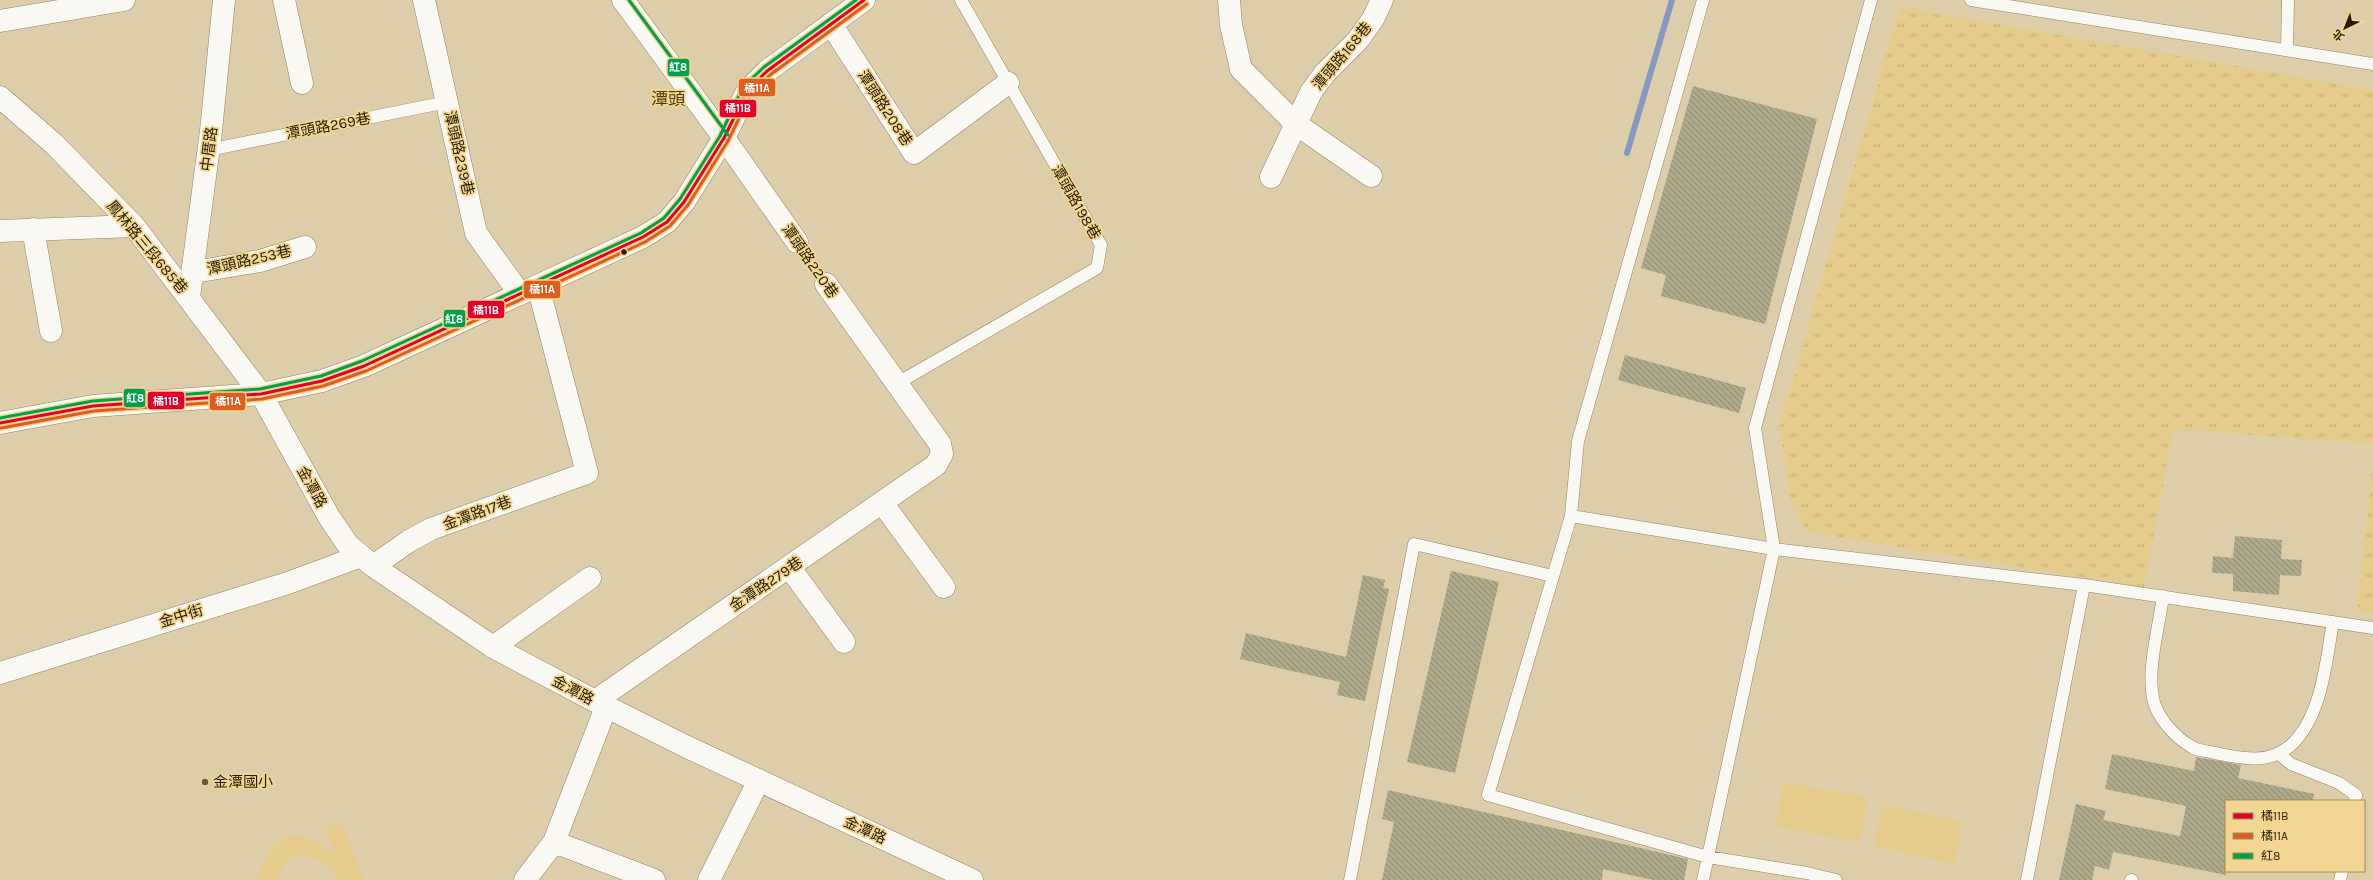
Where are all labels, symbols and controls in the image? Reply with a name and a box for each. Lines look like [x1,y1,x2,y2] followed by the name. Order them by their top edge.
[2325,8,2365,48] north arrow
[1309,19,1375,93] street label: 潭頭路168巷
[2330,26,2347,43] text: 北
[667,58,690,77] line badge: 紅8
[669,61,687,74] text: 紅8
[854,67,916,149] street label: 潭頭路208巷
[738,78,776,97] line badge: 橘11A
[744,82,770,95] text: 橘11A
[651,89,685,109] district label: 潭頭
[719,99,757,118] line badge: 橘11B
[725,102,751,115] text: 橘11B
[284,109,372,143] street label: 潭頭路269巷
[441,109,477,197] street label: 潭頭路239巷
[197,126,221,172] street label: 中厝路
[1047,162,1105,242] street label: 潭頭路198巷
[103,197,191,297] street label: 鳳林路三段685巷
[778,220,842,302] street label: 潭頭路220巷
[205,242,293,278] street label: 潭頭路253巷
[619,247,629,257] unlabelled marker
[523,280,561,299] line badge: 橘11A
[529,283,555,296] text: 橘11A
[467,300,505,319] line badge: 橘11B
[473,304,499,317] text: 橘11B
[443,309,466,328] line badge: 紅8
[445,313,463,326] text: 紅8
[123,388,146,408] line badge: 紅8
[147,391,185,410] line badge: 橘11B
[126,392,144,405] text: 紅8
[209,392,246,411] line badge: 橘11A
[153,395,179,408] text: 橘11B
[215,395,241,408] text: 橘11A
[293,463,331,511] street label: 金潭路
[440,492,514,534] street label: 金潭路17巷
[726,553,806,615] street label: 金潭路279巷
[157,601,205,631] street label: 金中街
[549,671,597,709] street label: 金潭路
[213,773,273,791] place label: 金潭國小
[200,777,210,787] marker: 金潭國小
[2225,800,2365,872] legend
[2261,809,2288,823] text: 橘11B
[841,812,889,848] street label: 金潭路
[2261,829,2288,843] text: 橘11A
[2261,849,2280,863] text: 紅8

